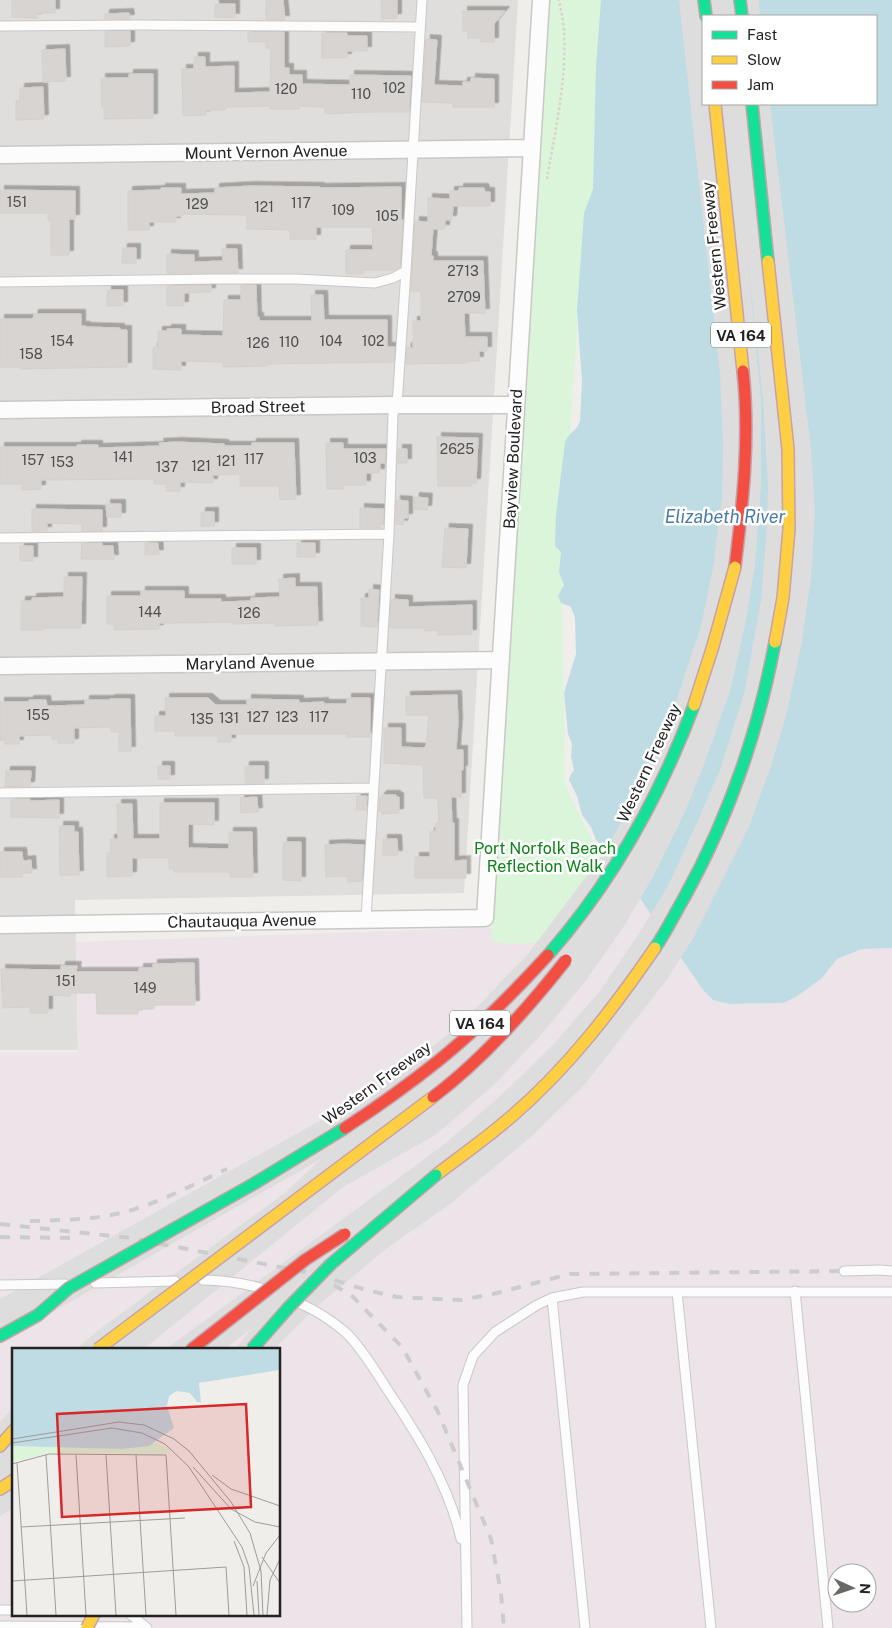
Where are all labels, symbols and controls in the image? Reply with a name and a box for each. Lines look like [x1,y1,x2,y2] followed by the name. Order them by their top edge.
[702,15,877,105] legend
[747,26,777,43] text: Fast
[747,51,782,68] text: Slow
[747,76,774,93] text: Jam
[383,80,405,96] house number: 102
[275,81,297,97] house number: 120
[351,86,371,102] house number: 110
[184,141,348,163] street label: Mount Vernon Avenue
[698,180,730,311] street label: Western Freeway
[7,194,27,210] house number: 151
[291,195,311,211] house number: 117
[186,196,209,212] house number: 129
[254,199,274,215] house number: 121
[332,202,355,218] house number: 109
[375,208,399,224] house number: 105
[447,263,479,279] house number: 2713
[447,289,481,305] house number: 2709
[711,322,771,348] road number: VA 164
[50,333,74,349] house number: 154
[319,333,343,349] house number: 104
[362,333,384,349] house number: 102
[279,334,299,350] house number: 110
[247,335,270,351] house number: 126
[19,346,43,362] house number: 158
[500,388,526,530] street label: Bayview Boulevard
[210,397,306,417] street label: Broad Street
[440,441,474,457] house number: 2625
[113,449,133,465] house number: 141
[354,450,377,466] house number: 103
[244,451,264,467] house number: 117
[21,452,45,468] house number: 157
[216,453,236,469] house number: 121
[50,454,74,470] house number: 153
[191,458,211,474] house number: 121
[156,459,178,475] house number: 137
[665,506,785,527] water label: Elizabeth River
[138,604,162,620] house number: 144
[238,605,261,621] house number: 126
[185,652,315,674] street label: Maryland Avenue
[613,700,685,825] street label: Western Freeway
[26,707,50,723] house number: 155
[247,709,269,725] house number: 127
[276,709,299,725] house number: 123
[309,709,329,725] house number: 117
[219,710,239,726] house number: 131
[190,711,214,727] house number: 135
[474,839,616,876] park label: Port Norfolk Beach Reflection Walk
[167,910,317,932] street label: Chautauqua Avenue
[56,973,76,989] house number: 151
[133,980,157,996] house number: 149
[450,1010,510,1036] road number: VA 164
[319,1037,435,1129] street label: Western Freeway
[12,1348,280,1616] inset map
[827,1563,877,1613] north arrow
[857,1583,873,1595] text: N

